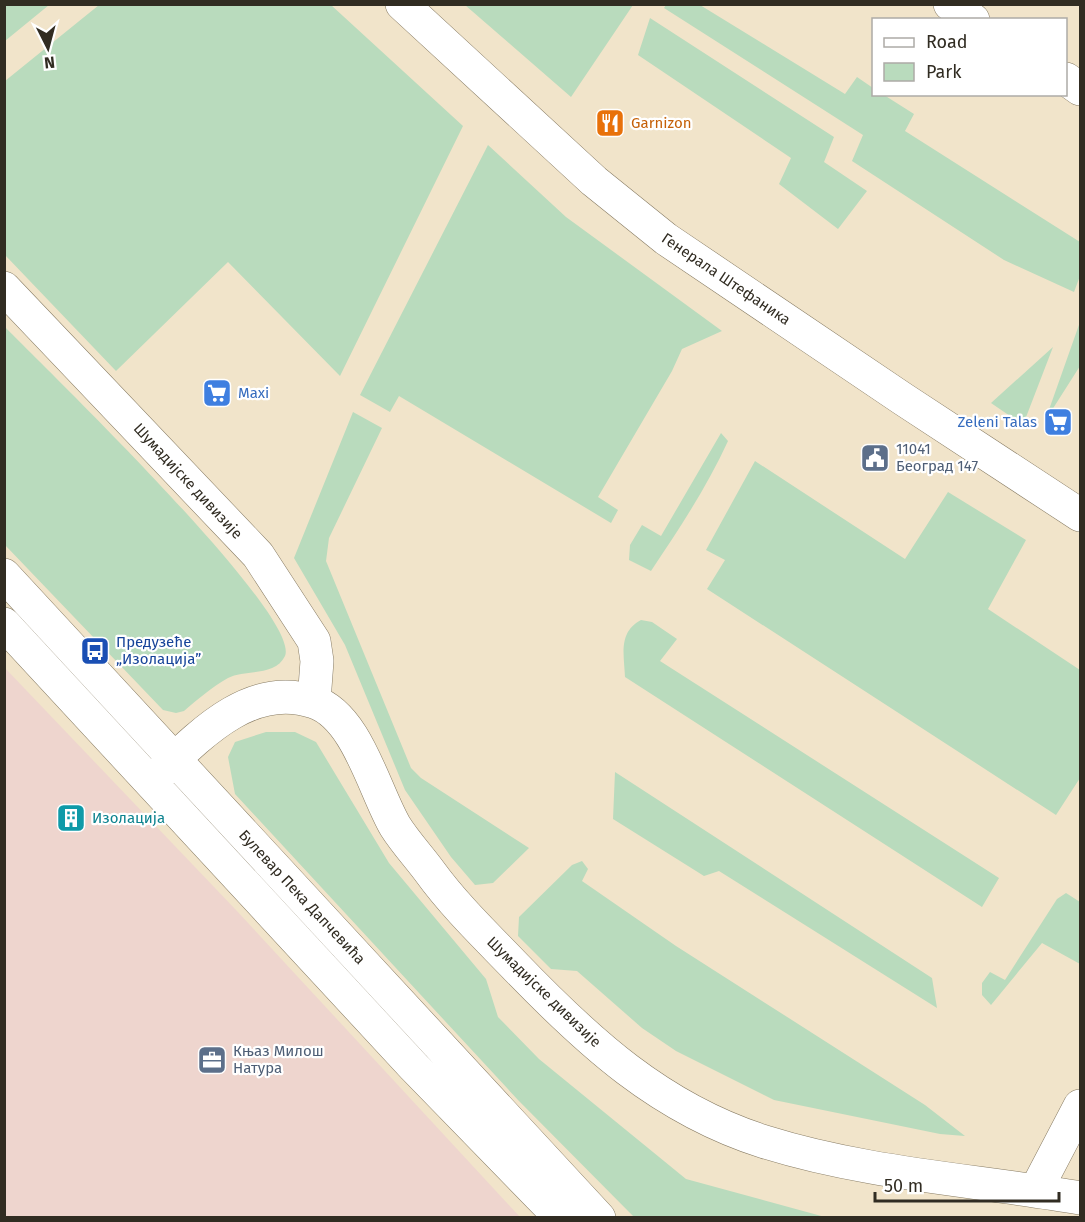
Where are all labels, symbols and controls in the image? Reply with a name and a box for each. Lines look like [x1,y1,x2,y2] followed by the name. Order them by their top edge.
[18,18,78,78] north arrow
[872,18,1067,96] legend
[926,31,968,53] text: Road
[43,52,56,72] text: N
[926,61,962,83] text: Park
[594,107,626,139] restaurant icon: Garnizon
[631,114,691,132] place label: Garnizon
[658,229,794,329] street label: Генерала Штефаника
[201,377,233,409] supermarket icon: Maxi
[238,384,269,402] place label: Maxi
[1042,406,1074,438] supermarket icon: Zeleni Talas
[957,413,1037,431] place label: Zeleni Talas
[130,419,246,543] street label: Шумадијске дивизије
[896,440,978,475] place label: 11041 Београд 147
[859,442,891,474] public building icon: 11041 Београд 147
[116,633,201,668] place label: Предузеће „Изолација”
[79,635,111,667] bus stop icon: Предузеће „Изолација”
[55,802,87,834] building icon: Изолација
[92,809,165,827] place label: Изолација
[235,826,369,968] street label: Булевар Пека Дапчевића
[483,933,605,1051] street label: Шумадијске дивизије
[233,1042,324,1077] place label: Књаз Милош Натура
[196,1044,228,1076] office icon: Књаз Милош Натура
[875,1165,1060,1203] scale bar
[884,1175,923,1197] text: 50 m

